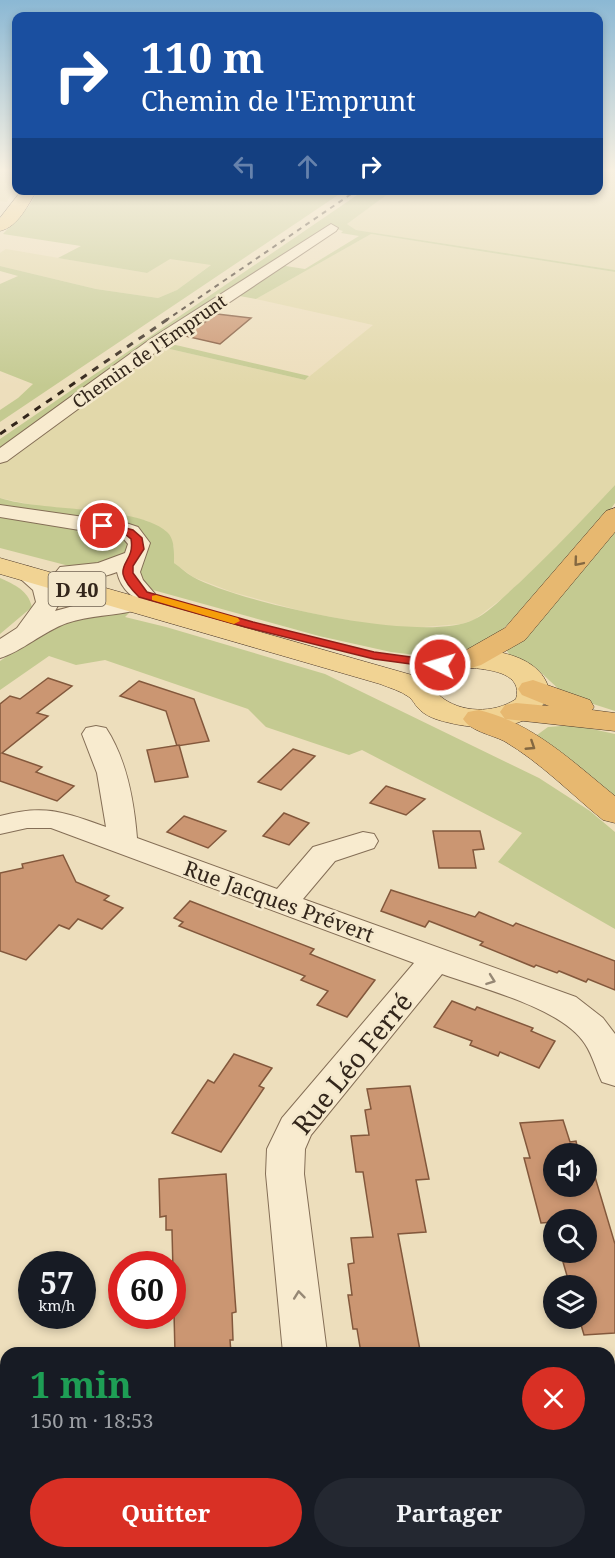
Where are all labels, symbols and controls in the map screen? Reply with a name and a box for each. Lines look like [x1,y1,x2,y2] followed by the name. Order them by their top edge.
[141,28,265,85] text: 110 m
[42,36,120,114] icon: right
[141,82,416,119] text: Chemin de l'Emprunt
[228,150,261,183] icon: left
[291,150,324,183] icon: ahead
[354,150,387,183] icon: right
[67,289,231,413] street label: Chemin de l'Emprunt
[77,500,128,551] pin
[86,509,119,542] icon: arrive
[574,555,585,566] one-way arrow
[48,572,106,606] road number: D 40
[408,633,472,697] position arrow
[525,738,535,750] one-way arrow
[180,854,378,948] street label: Rue Jacques Prévert
[485,972,496,985] one-way arrow
[284,985,420,1141] street label: Rue Léo Ferré
[543,1143,597,1329] map controls
[543,1143,597,1197] button: sound
[543,1209,597,1263] button: search
[108,1251,186,1329] speed limit sign: 60
[40,1262,74,1303] text: 57
[543,1275,597,1329] button: layers
[293,1290,305,1299] one-way arrow
[39,1295,75,1315] text: km/h
[30,1360,132,1409] text: 1 min
[522,1367,585,1430] button: close
[30,1407,153,1434] text: 150 m · 18:53
[30,1478,302,1547] button: Quitter
[314,1478,585,1547] button: Partager

